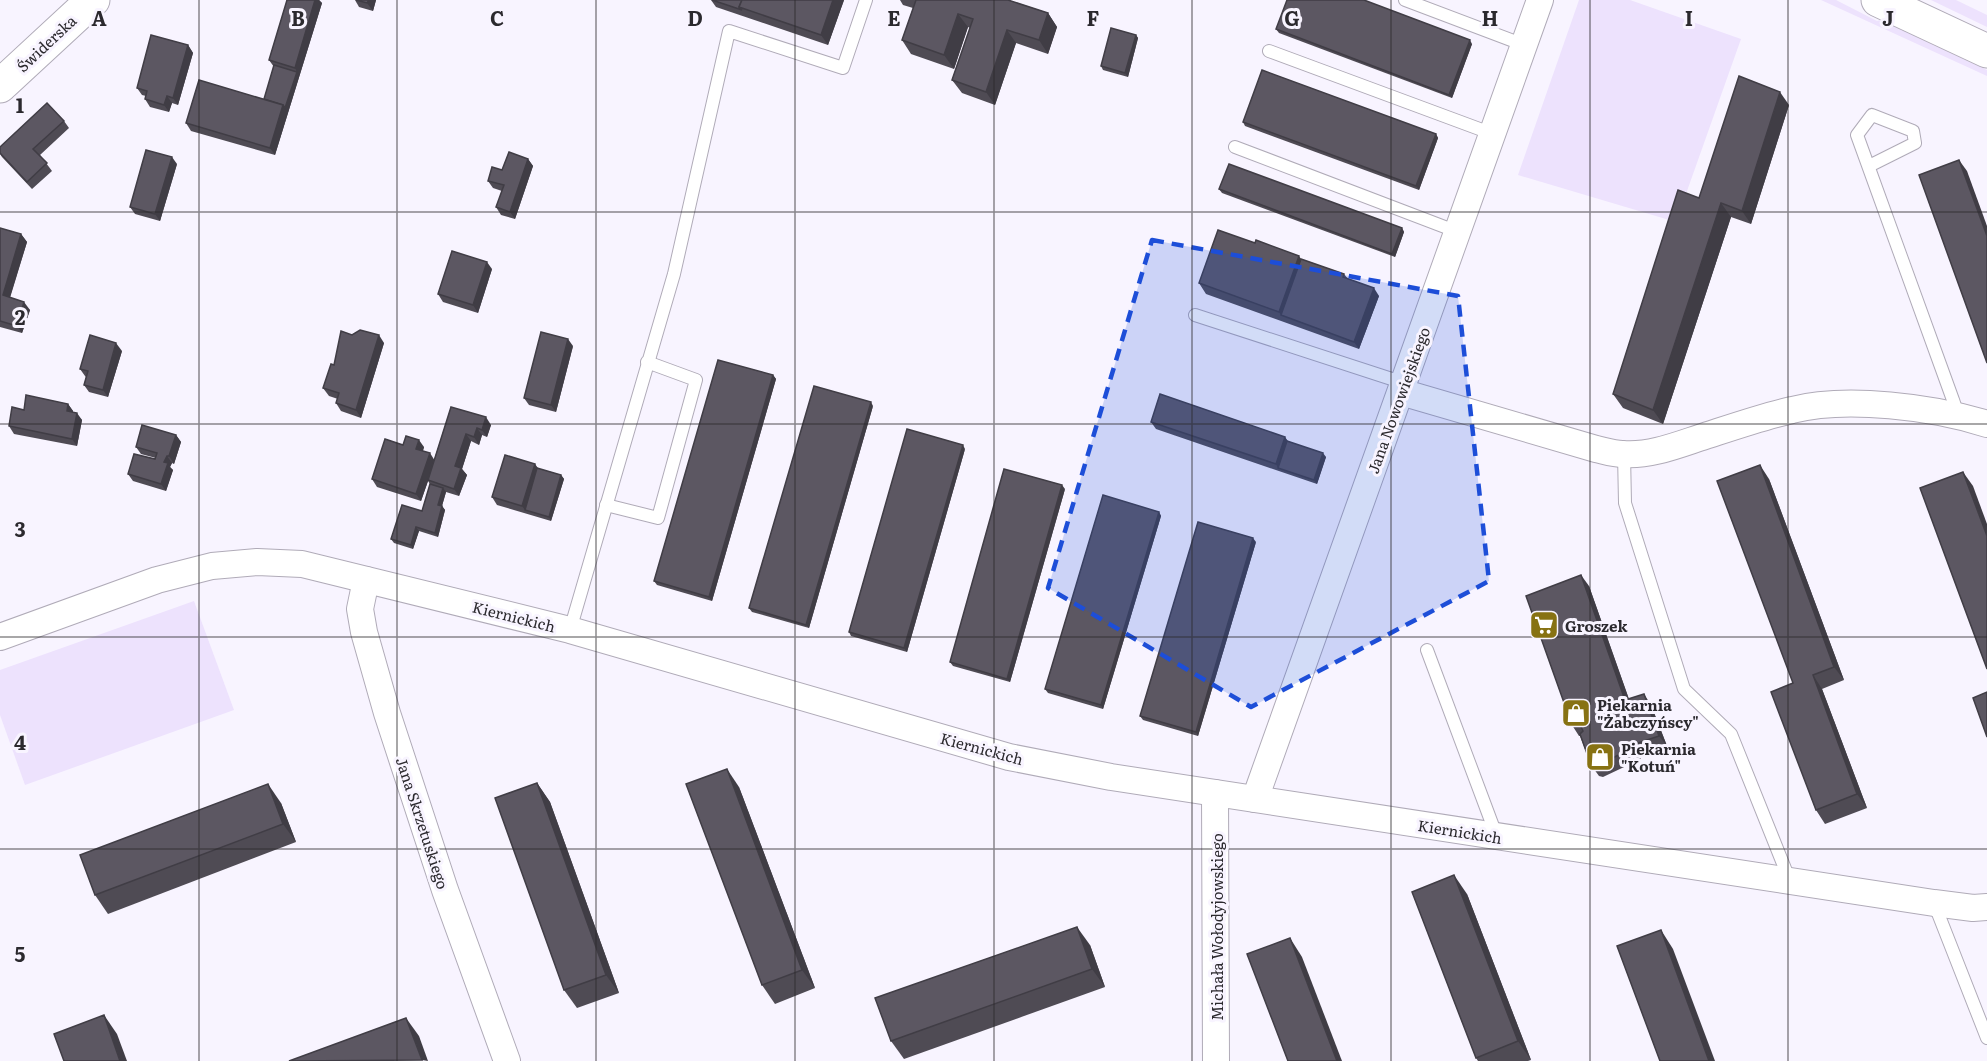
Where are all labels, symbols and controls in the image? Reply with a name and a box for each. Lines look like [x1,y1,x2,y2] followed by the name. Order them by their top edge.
[91,2,107,32] text: A
[291,2,305,32] text: B
[490,2,504,32] text: C
[687,2,703,32] text: D
[887,2,901,32] text: E
[1087,2,1100,32] text: F
[1284,2,1300,32] text: G
[1482,2,1498,32] text: H
[1685,2,1693,32] text: I
[1882,2,1894,32] text: J
[11,9,82,77] street label: Świderska
[16,89,24,119] text: 1
[15,301,26,331] text: 2
[1361,323,1435,476] street label: Jana Nowowiejskiego
[14,513,26,543] text: 3
[470,595,558,637] street label: Kiernickich
[1528,609,1560,641] supermarket icon: Groszek
[1565,614,1628,637] place label: Groszek
[1597,693,1699,733] place label: Piekarnia "Żabczyńscy"
[1560,697,1592,729] shop icon: Piekarnia "Żabczyńscy"
[14,726,26,756] text: 4
[938,726,1026,770] street label: Kiernickich
[1621,737,1696,777] place label: Piekarnia "Kotuń"
[1584,741,1616,773] shop icon: Piekarnia "Kotuń"
[391,754,455,892] street label: Jana Skrzetuskiego
[1416,813,1504,849] street label: Kiernickich
[1205,833,1228,1021] street label: Michała Wołodyjowskiego
[15,938,26,968] text: 5

